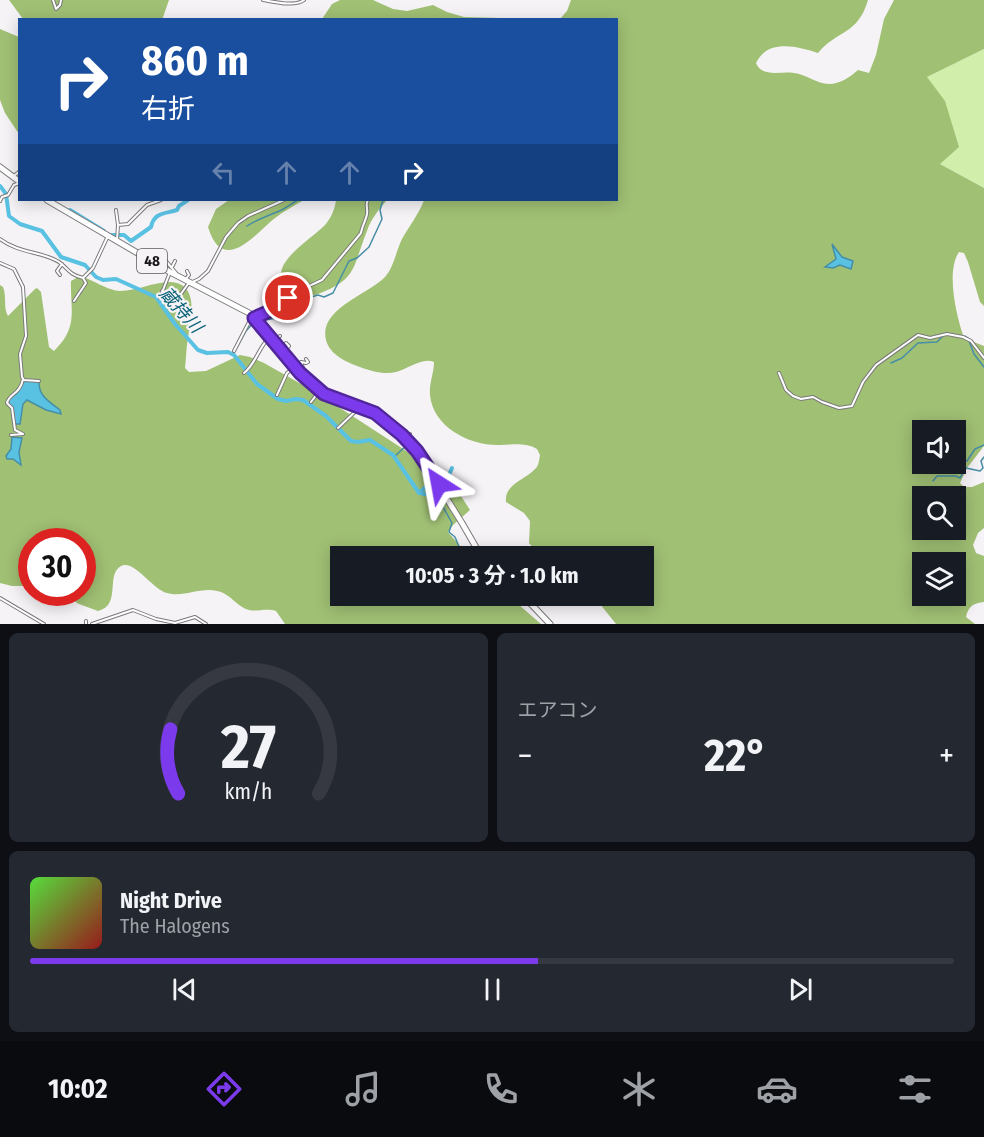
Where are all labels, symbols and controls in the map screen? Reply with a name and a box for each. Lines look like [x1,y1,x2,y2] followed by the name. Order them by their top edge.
[141,36,249,86] text: 860 m
[42,42,120,120] icon: right
[141,93,195,125] text: 右折
[207,156,240,189] icon: left
[270,156,303,189] icon: ahead
[333,156,366,189] icon: ahead
[396,156,429,189] icon: right
[137,249,167,273] road number: 48
[262,272,313,323] pin
[271,281,304,314] icon: arrive
[155,283,209,339] water label: 蔵持川
[912,420,966,606] map controls
[912,420,966,474] button: sound
[407,452,471,516] position arrow
[912,486,966,540] button: search
[18,528,96,606] speed limit sign: 30
[912,552,966,606] button: layers
[405,562,579,589] text: 10:05 · 3 分 · 1.0 km
[518,698,598,722] text: エアコン
[220,710,276,785] text: 27
[704,729,767,783] text: 22°
[518,736,532,776] text: −
[939,736,954,776] text: +
[224,780,272,806] text: km/h
[120,887,222,914] text: Night Drive
[120,914,230,938] text: The Halogens
[168,973,201,1006] icon: previous
[476,973,509,1006] icon: pause
[784,973,817,1006] icon: next
[203,1068,245,1110] icon: directions
[342,1068,384,1110] icon: music
[480,1068,522,1110] icon: phone
[618,1068,660,1110] icon: climate
[756,1068,798,1110] icon: car
[894,1068,936,1110] icon: filters
[48,1073,107,1105] text: 10:02

